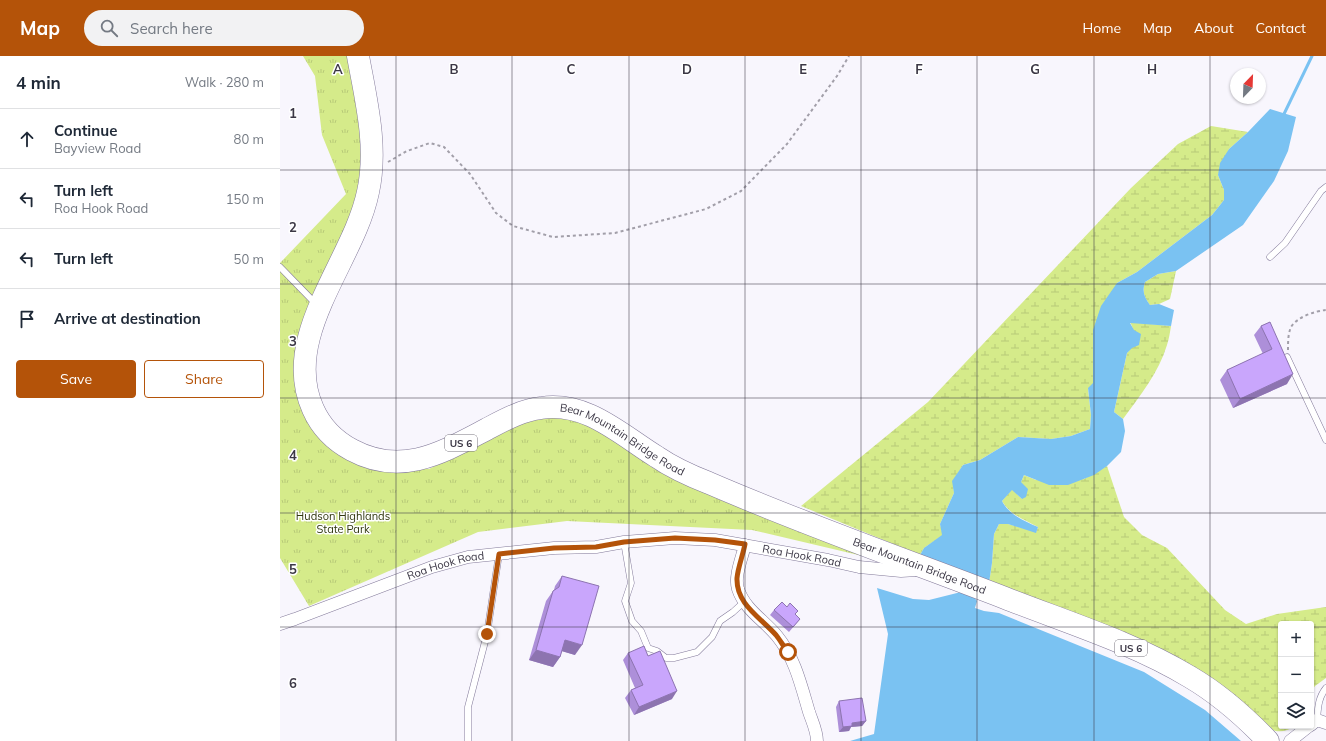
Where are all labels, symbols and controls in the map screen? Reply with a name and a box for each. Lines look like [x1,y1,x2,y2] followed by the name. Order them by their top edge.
[84,10,364,46] search box
[20,16,60,40] text: Map
[98,17,120,39] icon: search
[130,19,213,38] text: Search here
[1082,19,1121,37] text: Home
[1143,19,1172,37] text: Map
[1194,19,1234,37] text: About
[1256,19,1306,37] text: Contact
[333,61,343,77] text: A
[450,61,459,77] text: B
[567,61,576,77] text: C
[682,61,692,77] text: D
[799,61,807,77] text: E
[915,61,923,77] text: F
[1030,61,1040,77] text: G
[1147,61,1157,77] text: H
[1230,68,1266,104] north arrow
[16,72,61,93] text: 4 min
[185,74,264,90] text: Walk · 280 m
[289,105,297,121] text: 1
[54,121,117,140] text: Continue
[16,128,38,150] icon: ahead
[234,131,264,147] text: 80 m
[54,140,141,156] text: Bayview Road
[54,181,113,200] text: Turn left
[16,188,38,210] icon: left
[226,191,264,207] text: 150 m
[54,200,148,216] text: Roa Hook Road
[289,219,297,235] text: 2
[16,248,38,270] icon: left
[54,249,113,268] text: Turn left
[234,251,264,267] text: 50 m
[16,308,38,330] icon: arrive
[54,309,201,328] text: Arrive at destination
[289,333,297,349] text: 3
[16,360,136,398] button: Save
[144,360,264,398] button: Share
[559,400,687,479] street label: Bear Mountain Bridge Road
[445,435,477,451] road number: US 6
[289,447,297,463] text: 4
[296,509,390,536] park label: Hudson Highlands State Park
[851,534,988,597] street label: Bear Mountain Bridge Road
[761,542,843,570] street label: Roa Hook Road
[405,548,485,583] street label: Roa Hook Road
[289,561,297,577] text: 5
[1278,621,1314,729] map controls
[1278,621,1314,657] button: +
[478,625,496,643] route end
[1115,640,1147,656] road number: US 6
[779,643,797,661] route start
[1278,657,1314,693] button: −
[289,675,297,691] text: 6
[1278,693,1314,729] button: layers

